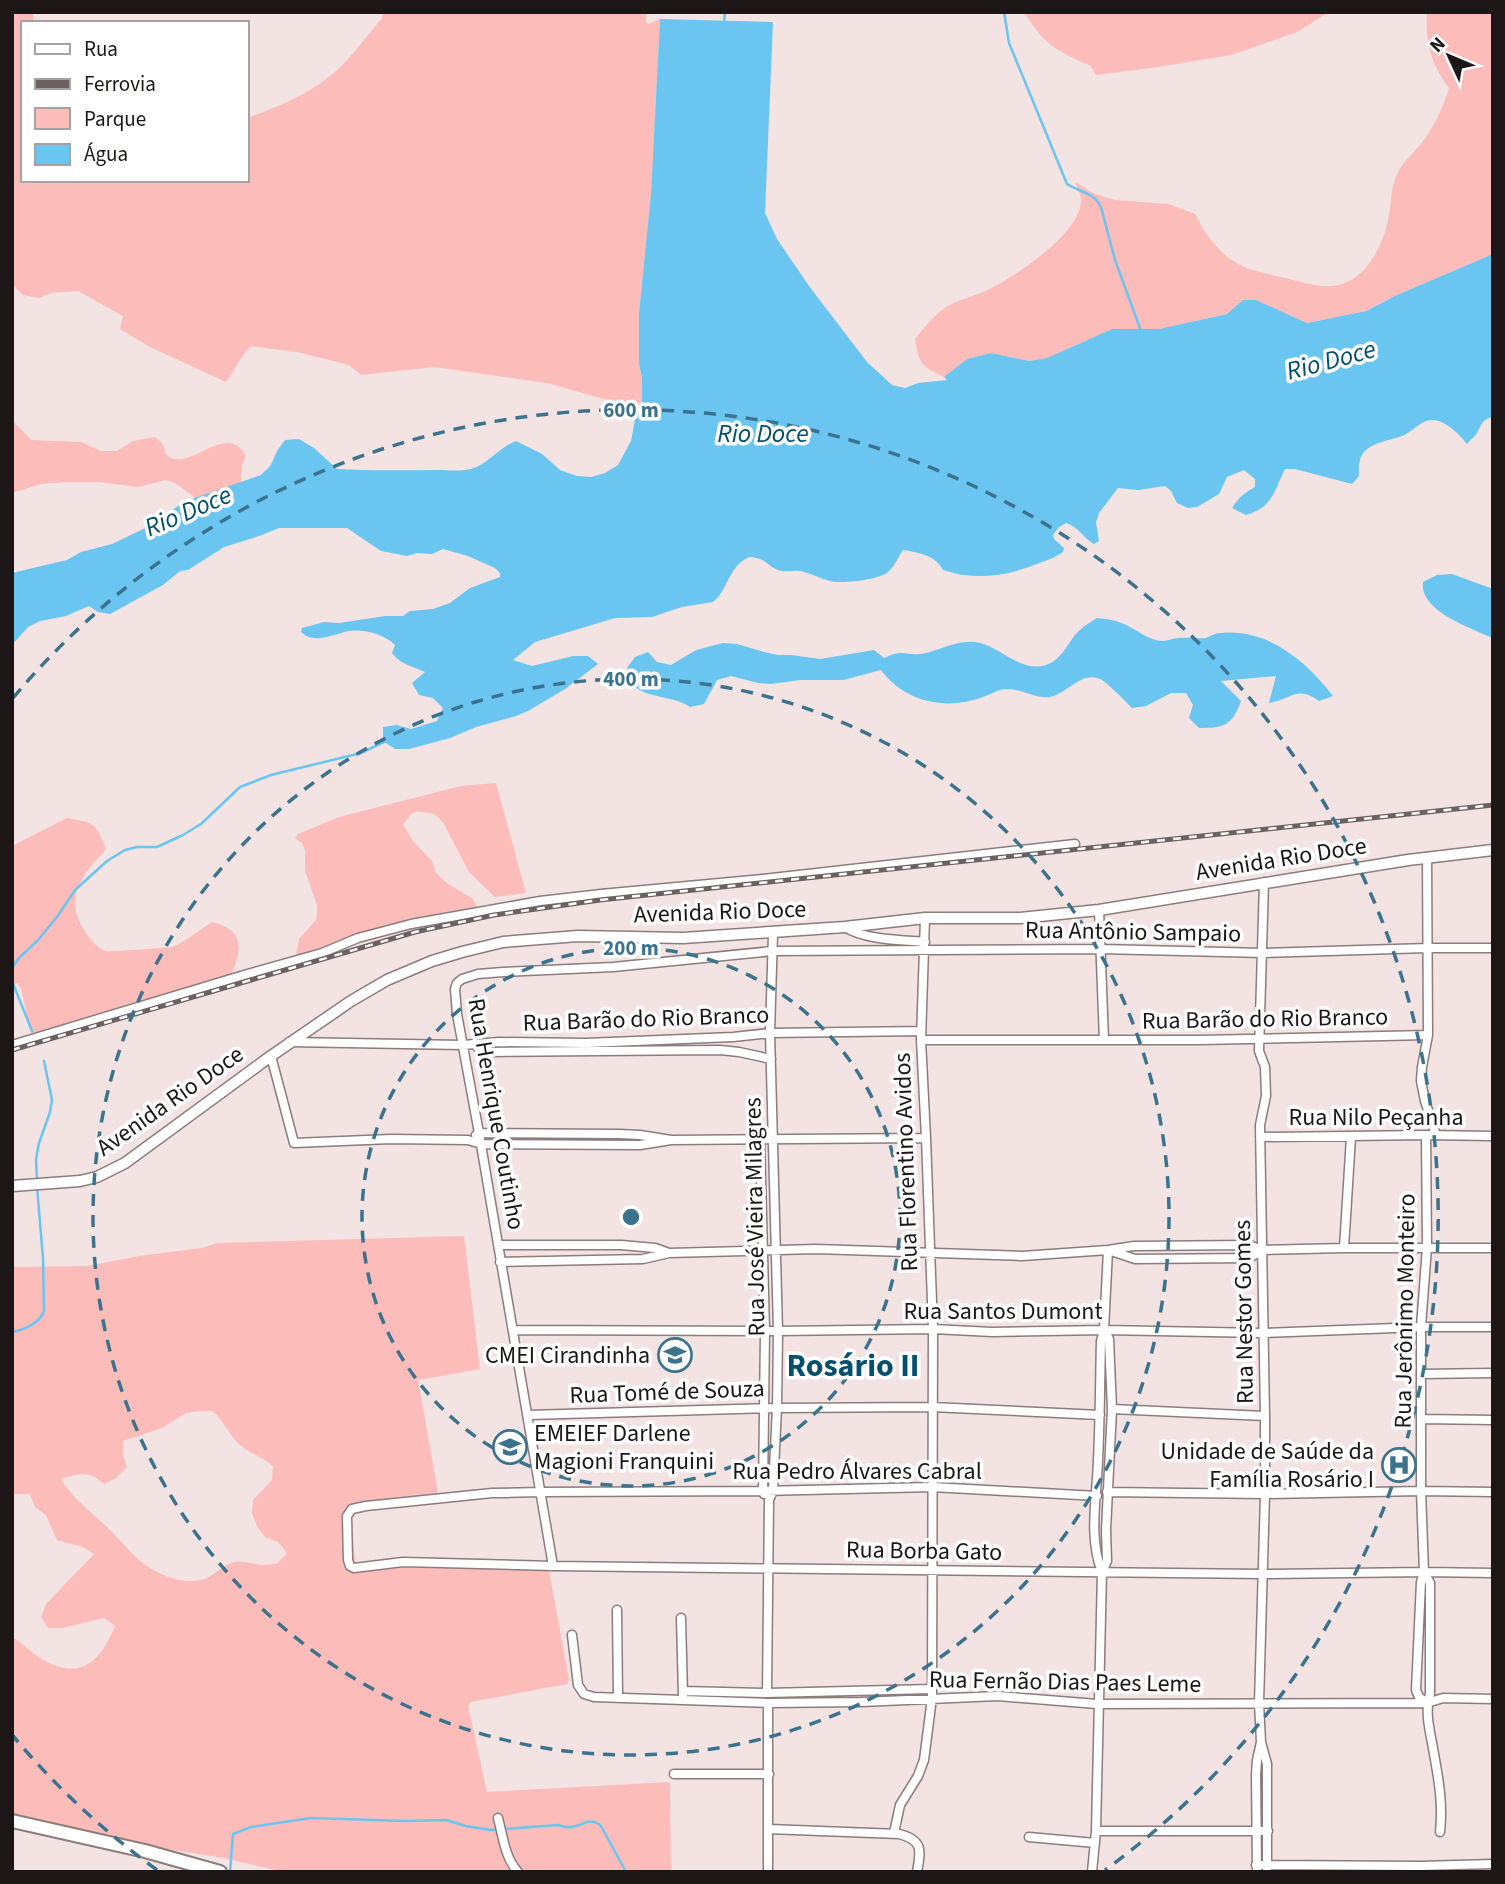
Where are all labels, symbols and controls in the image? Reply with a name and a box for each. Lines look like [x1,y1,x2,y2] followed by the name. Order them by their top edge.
[21,21,248,182] legend
[1414,21,1484,91] north arrow
[1424,31,1452,59] text: N
[84,34,118,64] text: Rua
[84,69,156,99] text: Ferrovia
[84,104,146,134] text: Parque
[84,139,128,169] text: Água
[1282,330,1380,390] water label: Rio Doce
[603,395,659,425] text: 600 m
[717,415,809,452] water label: Rio Doce
[139,476,237,546] water label: Rio Doce
[603,664,659,694] text: 400 m
[1193,828,1369,890] street label: Avenida Rio Doce
[633,891,807,933] street label: Avenida Rio Doce
[1025,913,1241,951] street label: Rua Antônio Sampaio
[603,933,659,963] text: 200 m
[458,995,534,1233] street label: Rua Henrique Coutinho
[522,997,770,1041] street label: Rua Barão do Rio Branco
[1141,999,1389,1039] street label: Rua Barão do Rio Branco
[89,1037,251,1165] street label: Avenida Rio Doce
[885,1052,927,1272] street label: Rua Florentino Avidos
[735,1097,775,1337] street label: Rua José Vieira Milagres
[1289,1100,1463,1135] street label: Rua Nilo Peçanha
[1385,1193,1425,1429] street label: Rua Jerônimo Monteiro
[619,1205,643,1229] centre of rings
[1225,1220,1263,1404] street label: Rua Nestor Gomes
[903,1294,1103,1329] street label: Rua Santos Dumont
[656,1336,694,1374] school or university icon: CMEI Cirandinha
[485,1338,650,1373] place label: CMEI Cirandinha
[787,1343,919,1389] district label: Rosário II
[569,1371,765,1413] street label: Rua Tomé de Souza
[534,1416,714,1479] place label: EMEIEF Darlene Magioni Franquini
[491,1428,529,1466] school or university icon: EMEIEF Darlene Magioni Franquini
[1161,1434,1374,1497] place label: Unidade de Saúde da Família Rosário I
[1380,1446,1418,1484] hospital icon: Unidade de Saúde da Família Rosário I
[732,1454,982,1489] street label: Rua Pedro Álvares Cabral
[846,1532,1002,1570] street label: Rua Borba Gato
[928,1662,1202,1702] street label: Rua Fernão Dias Paes Leme

